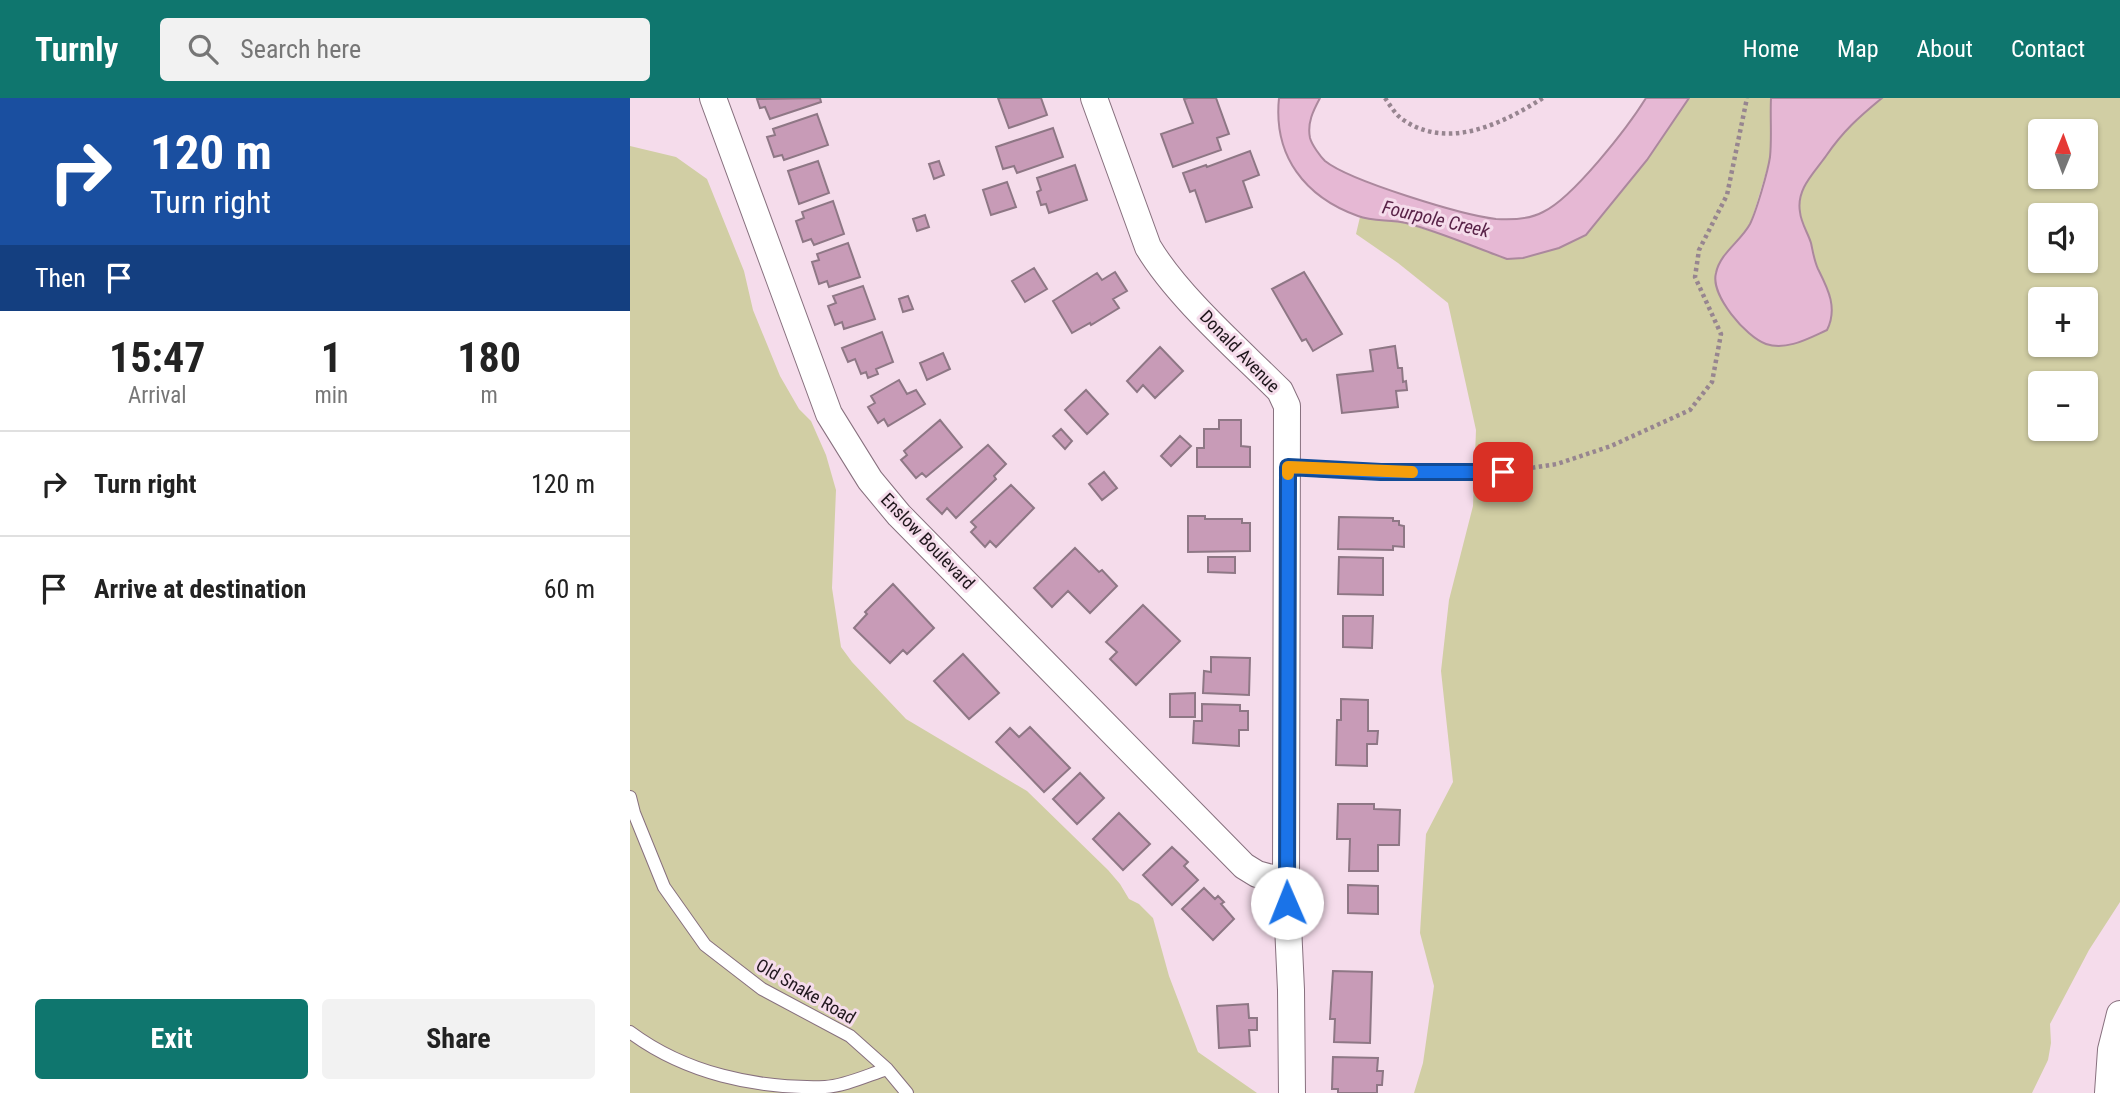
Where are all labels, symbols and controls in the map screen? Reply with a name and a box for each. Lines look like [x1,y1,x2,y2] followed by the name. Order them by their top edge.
[160,18,650,81] search box
[35,30,118,69] text: Turnly
[184,30,222,68] icon: search
[240,34,361,64] text: Search here
[1743,35,1799,63] text: Home
[1837,35,1879,63] text: Map
[1917,35,1973,63] text: About
[2011,35,2085,63] text: Contact
[2028,119,2098,189] north arrow
[2028,119,2098,441] map controls
[150,124,272,181] text: 120 m
[35,126,126,217] icon: right
[150,183,271,221] text: Turn right
[1380,195,1493,243] water label: Fourpole Creek
[2028,203,2098,273] button: sound
[100,259,138,297] icon: arrive
[35,263,86,293] text: Then
[2028,287,2098,357] button: +
[1196,306,1284,396] street label: Donald Avenue
[109,333,205,382] text: 15:47
[321,333,342,382] text: 1
[457,333,521,382] text: 180
[2028,371,2098,441] button: −
[128,382,186,409] text: Arrival
[314,382,348,409] text: min
[480,382,498,409] text: m
[1473,442,1533,502] pin
[1484,453,1522,491] icon: arrive
[35,465,73,503] icon: right
[94,469,196,499] text: Turn right
[531,469,595,499] text: 120 m
[877,489,979,593] street label: Enslow Boulevard
[35,570,73,608] icon: arrive
[94,574,306,604] text: Arrive at destination
[544,574,595,604] text: 60 m
[1250,866,1324,940] position arrow
[753,954,859,1028] street label: Old Snake Road
[35,999,308,1079] button: Exit
[322,999,595,1079] button: Share

